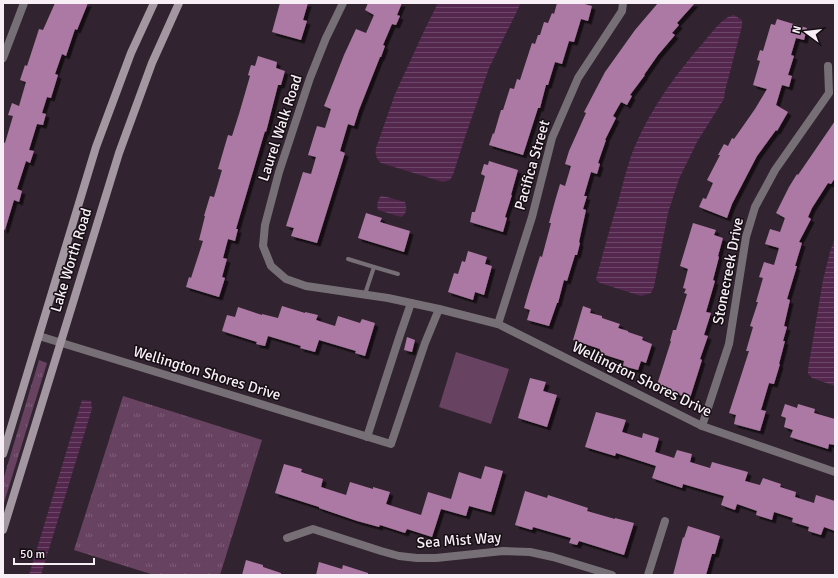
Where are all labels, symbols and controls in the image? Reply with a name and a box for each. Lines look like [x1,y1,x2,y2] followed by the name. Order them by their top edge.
[786,12,826,52] north arrow
[790,24,804,35] text: N
[254,72,306,184] street label: Laurel Walk Road
[511,118,553,212] street label: Pacifica Street
[47,206,95,314] street label: Lake Worth Road
[709,216,747,326] street label: Stonecreek Drive
[569,337,715,421] street label: Wellington Shores Drive
[131,342,283,404] street label: Wellington Shores Drive
[416,528,502,552] street label: Sea Mist Way
[14,540,94,566] scale bar
[20,547,45,562] text: 50 m

